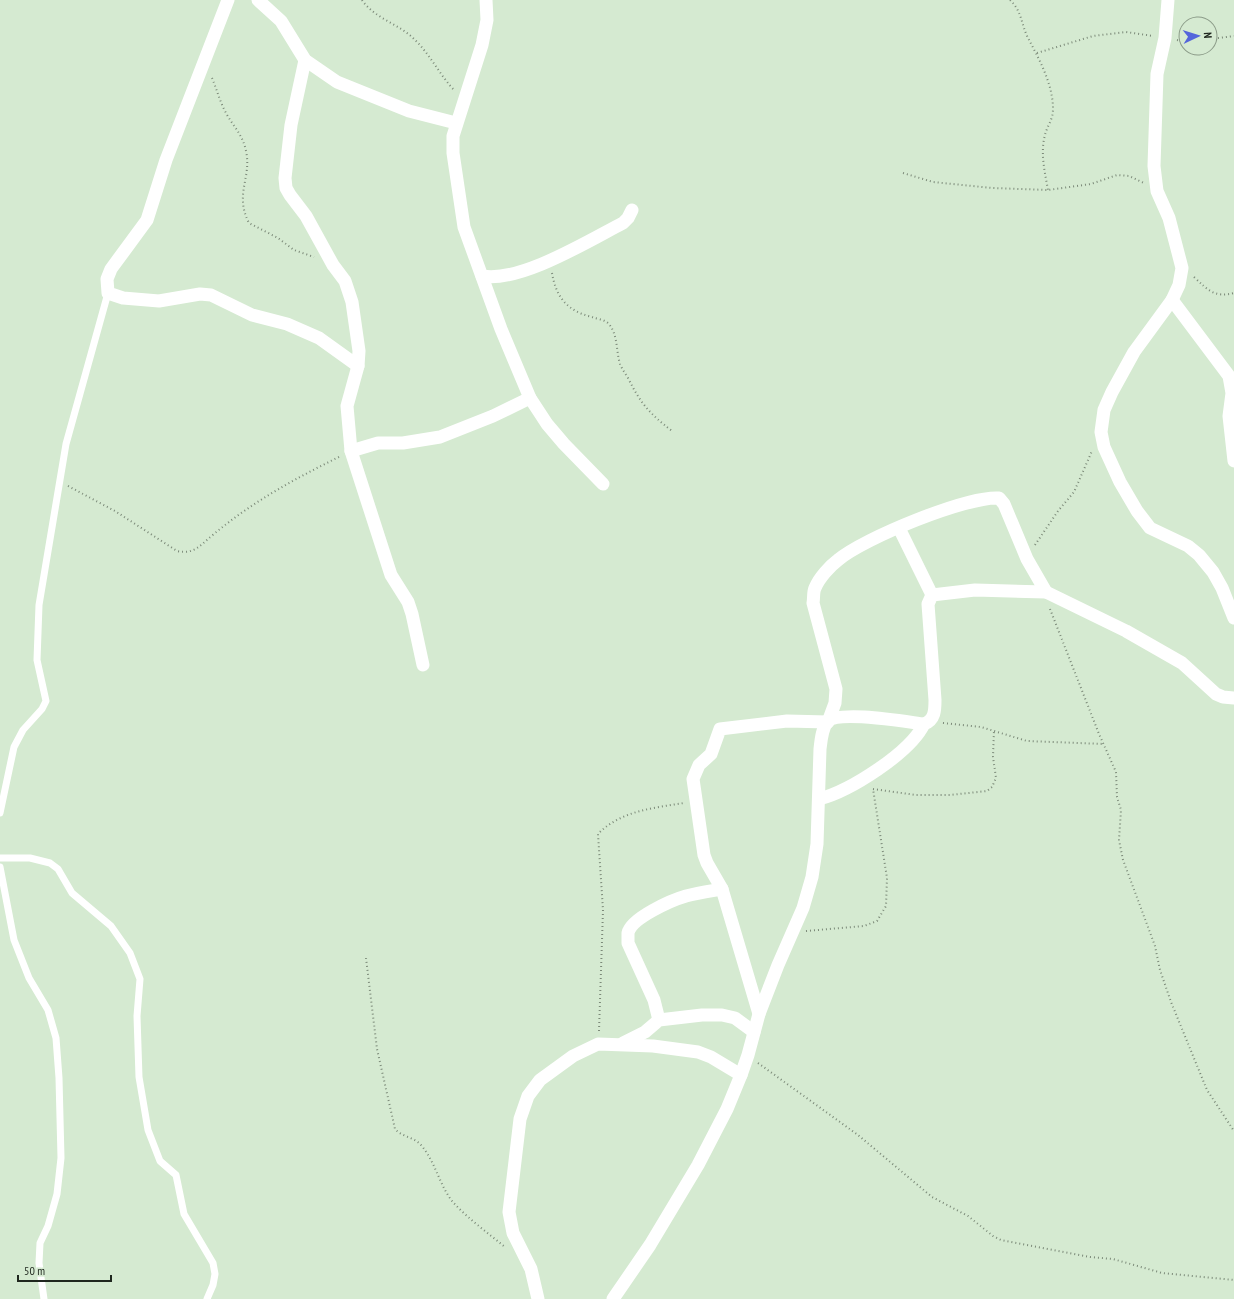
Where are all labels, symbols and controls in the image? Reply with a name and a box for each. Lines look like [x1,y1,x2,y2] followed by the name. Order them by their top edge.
[1178,16,1218,56] north arrow
[1201,32,1215,39] text: N
[18,1257,111,1283] scale bar
[24,1263,45,1278] text: 50 m

